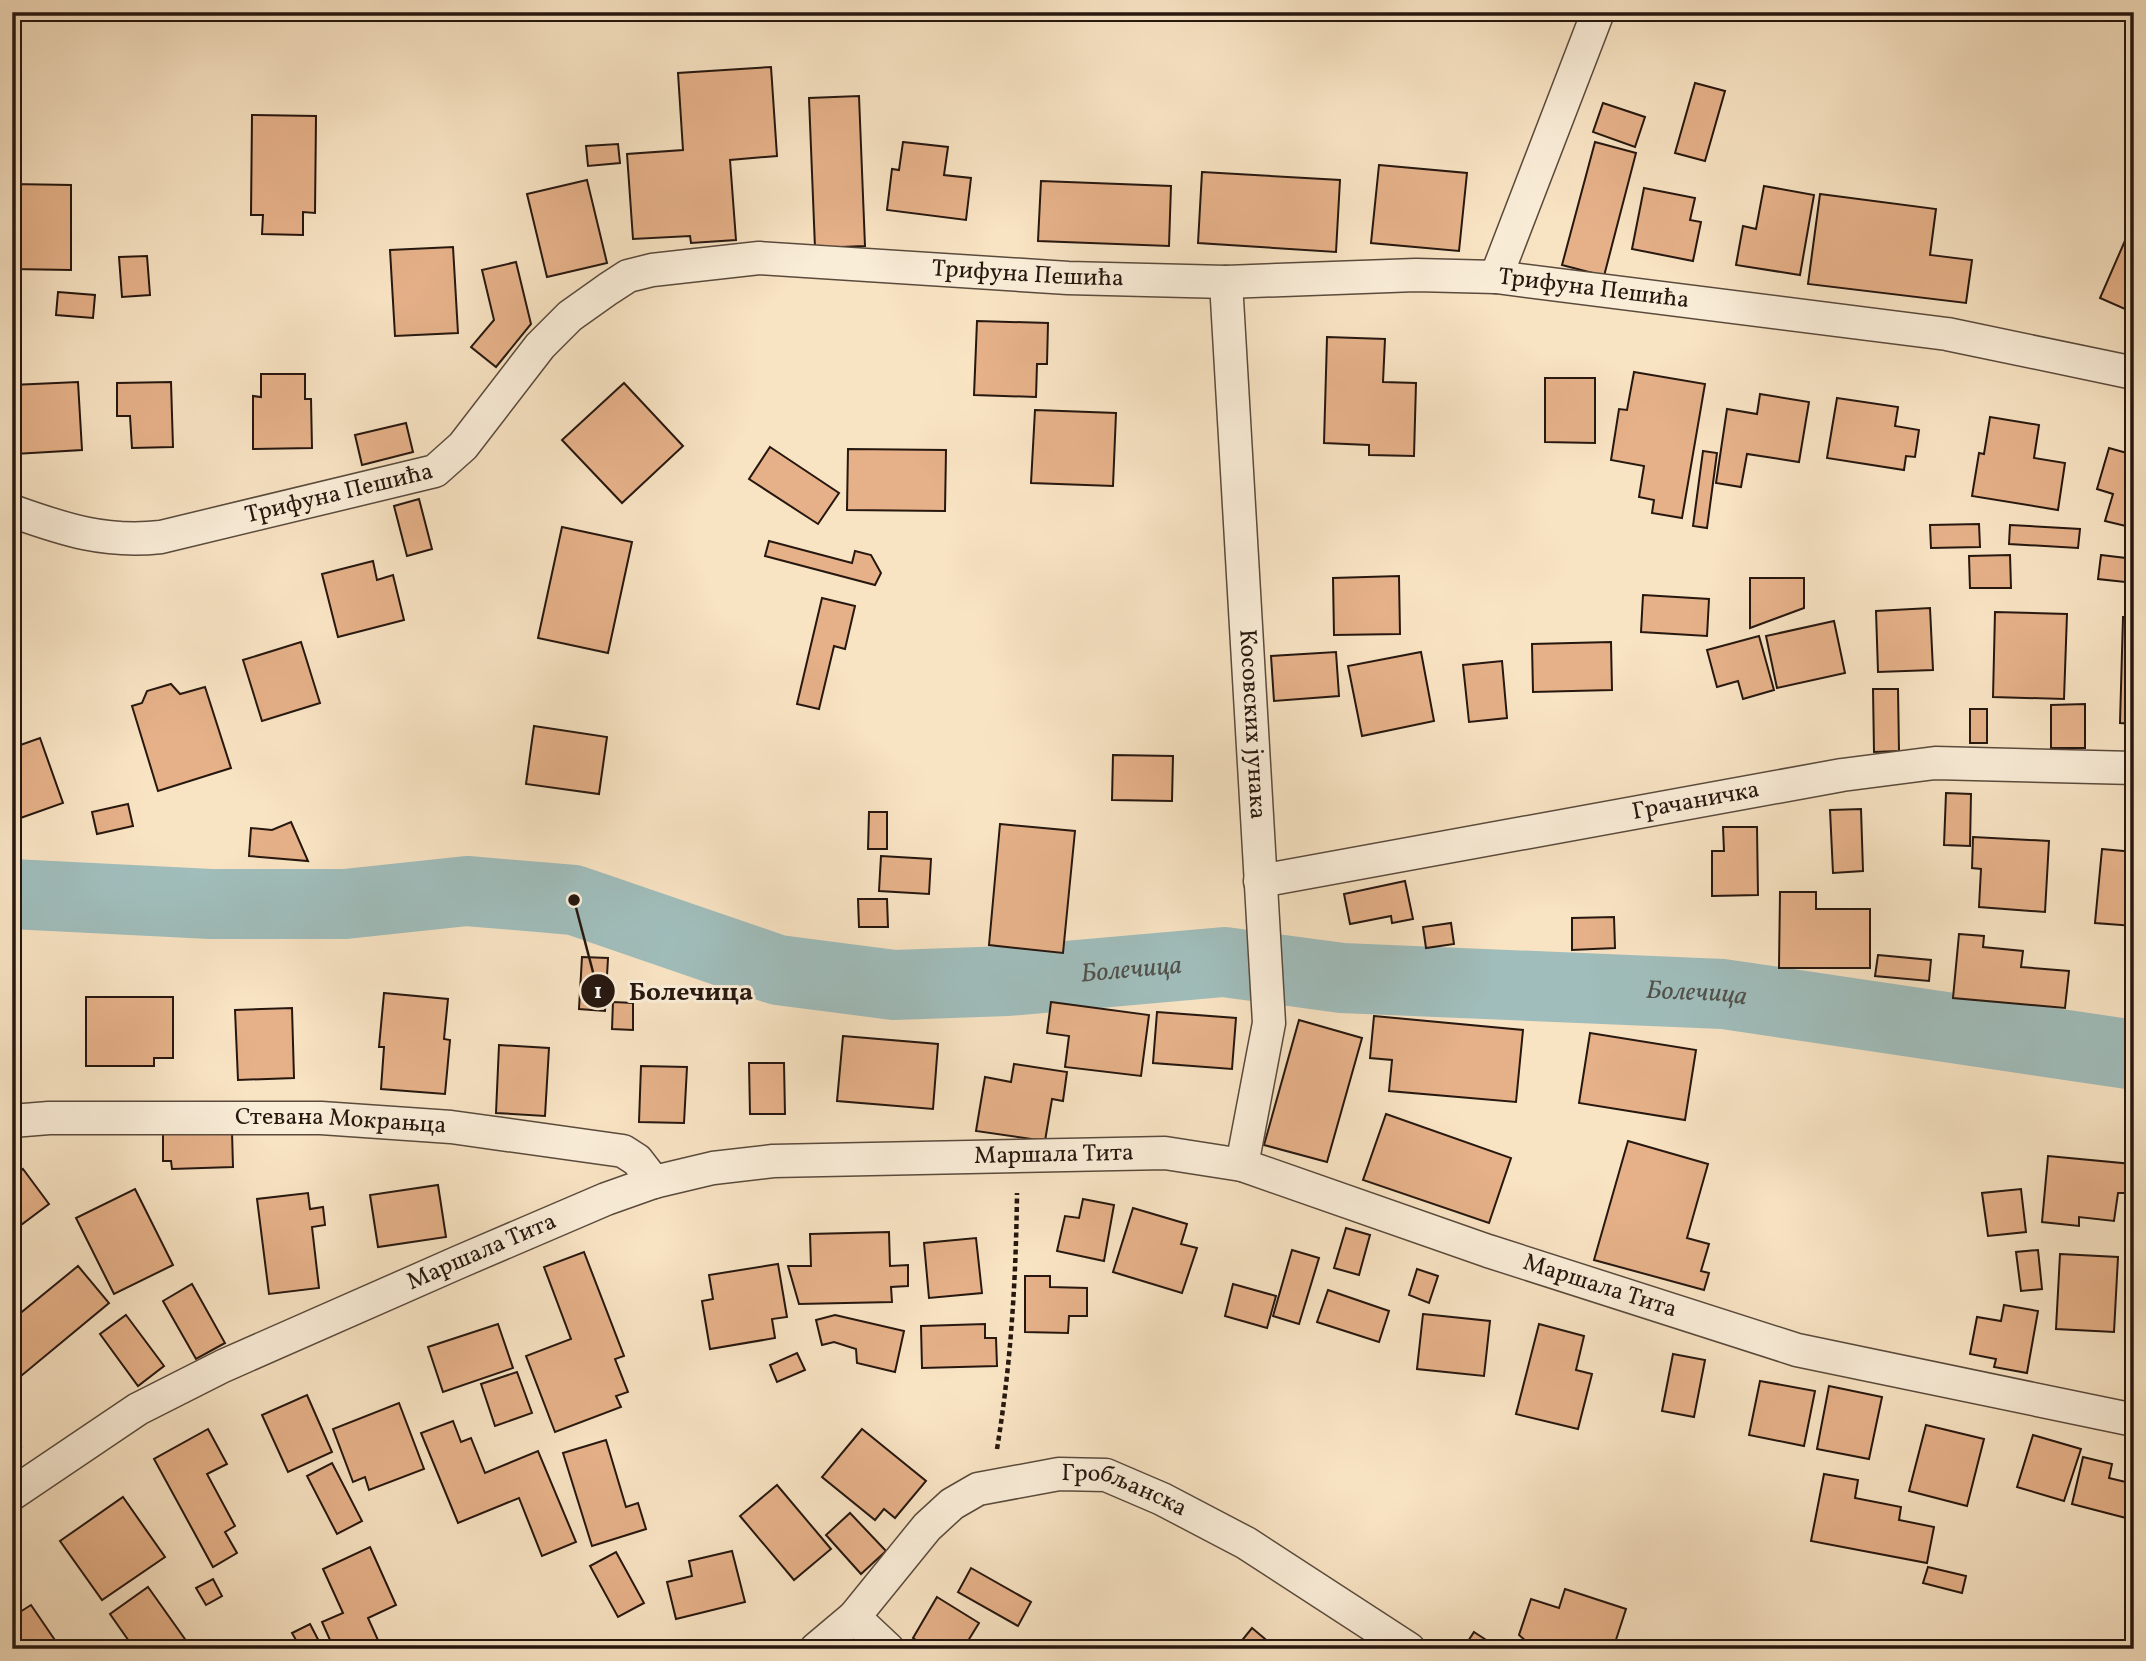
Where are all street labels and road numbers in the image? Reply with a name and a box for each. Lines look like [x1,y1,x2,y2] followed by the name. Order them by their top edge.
[931,252,1124,296] street label: Трифуна Пешића
[1496,260,1691,318] street label: Трифуна Пешића
[242,455,437,533] street label: Трифуна Пешића
[1229,628,1274,820] street label: Косовских јунака
[1629,773,1762,830] street label: Грачаничка
[235,1101,448,1144] street label: Стевана Мокрањца
[974,1137,1134,1174] street label: Маршала Тита
[402,1205,562,1300] street label: Маршала Тита
[1518,1246,1681,1327] street label: Маршала Тита
[1061,1457,1193,1526] street label: Гробљанска

